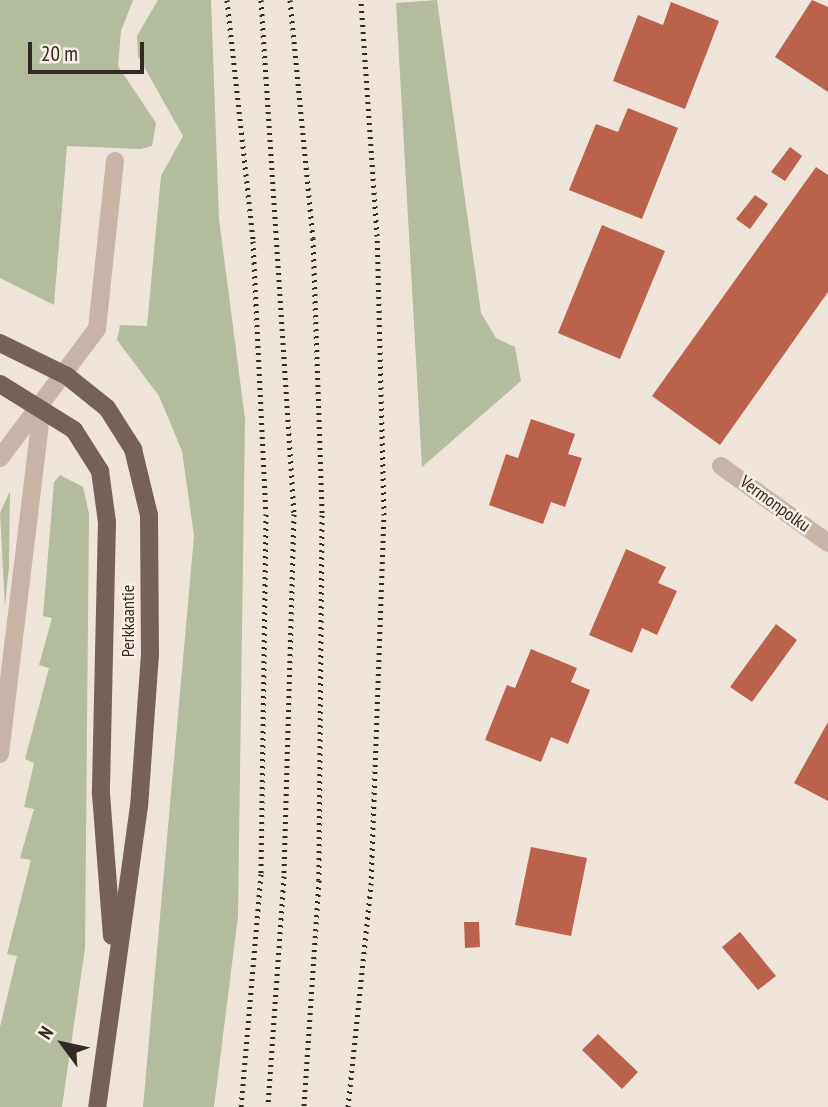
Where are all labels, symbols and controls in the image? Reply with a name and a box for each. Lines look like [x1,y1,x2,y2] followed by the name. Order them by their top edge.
[32,28,147,72] scale bar
[41,40,78,67] text: 20 m
[736,471,814,537] street label: Vermonpolku
[117,585,139,657] street label: Perkkaantie
[28,1009,98,1079] north arrow
[33,1022,58,1043] text: N

